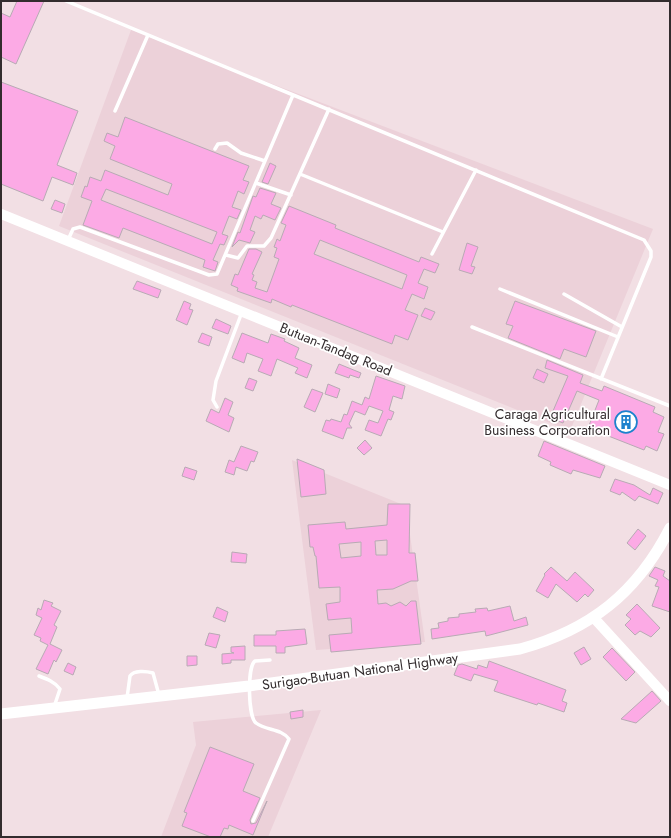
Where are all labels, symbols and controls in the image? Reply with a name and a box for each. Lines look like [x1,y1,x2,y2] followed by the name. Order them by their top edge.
[277,317,395,381] street label: Butuan-Tandag Road
[484,404,610,440] place label: Caraga Agricultural Business Corporation
[613,409,639,435] building icon: Caraga Agricultural Business Corporation
[261,647,460,695] street label: Surigao-Butuan National Highway

